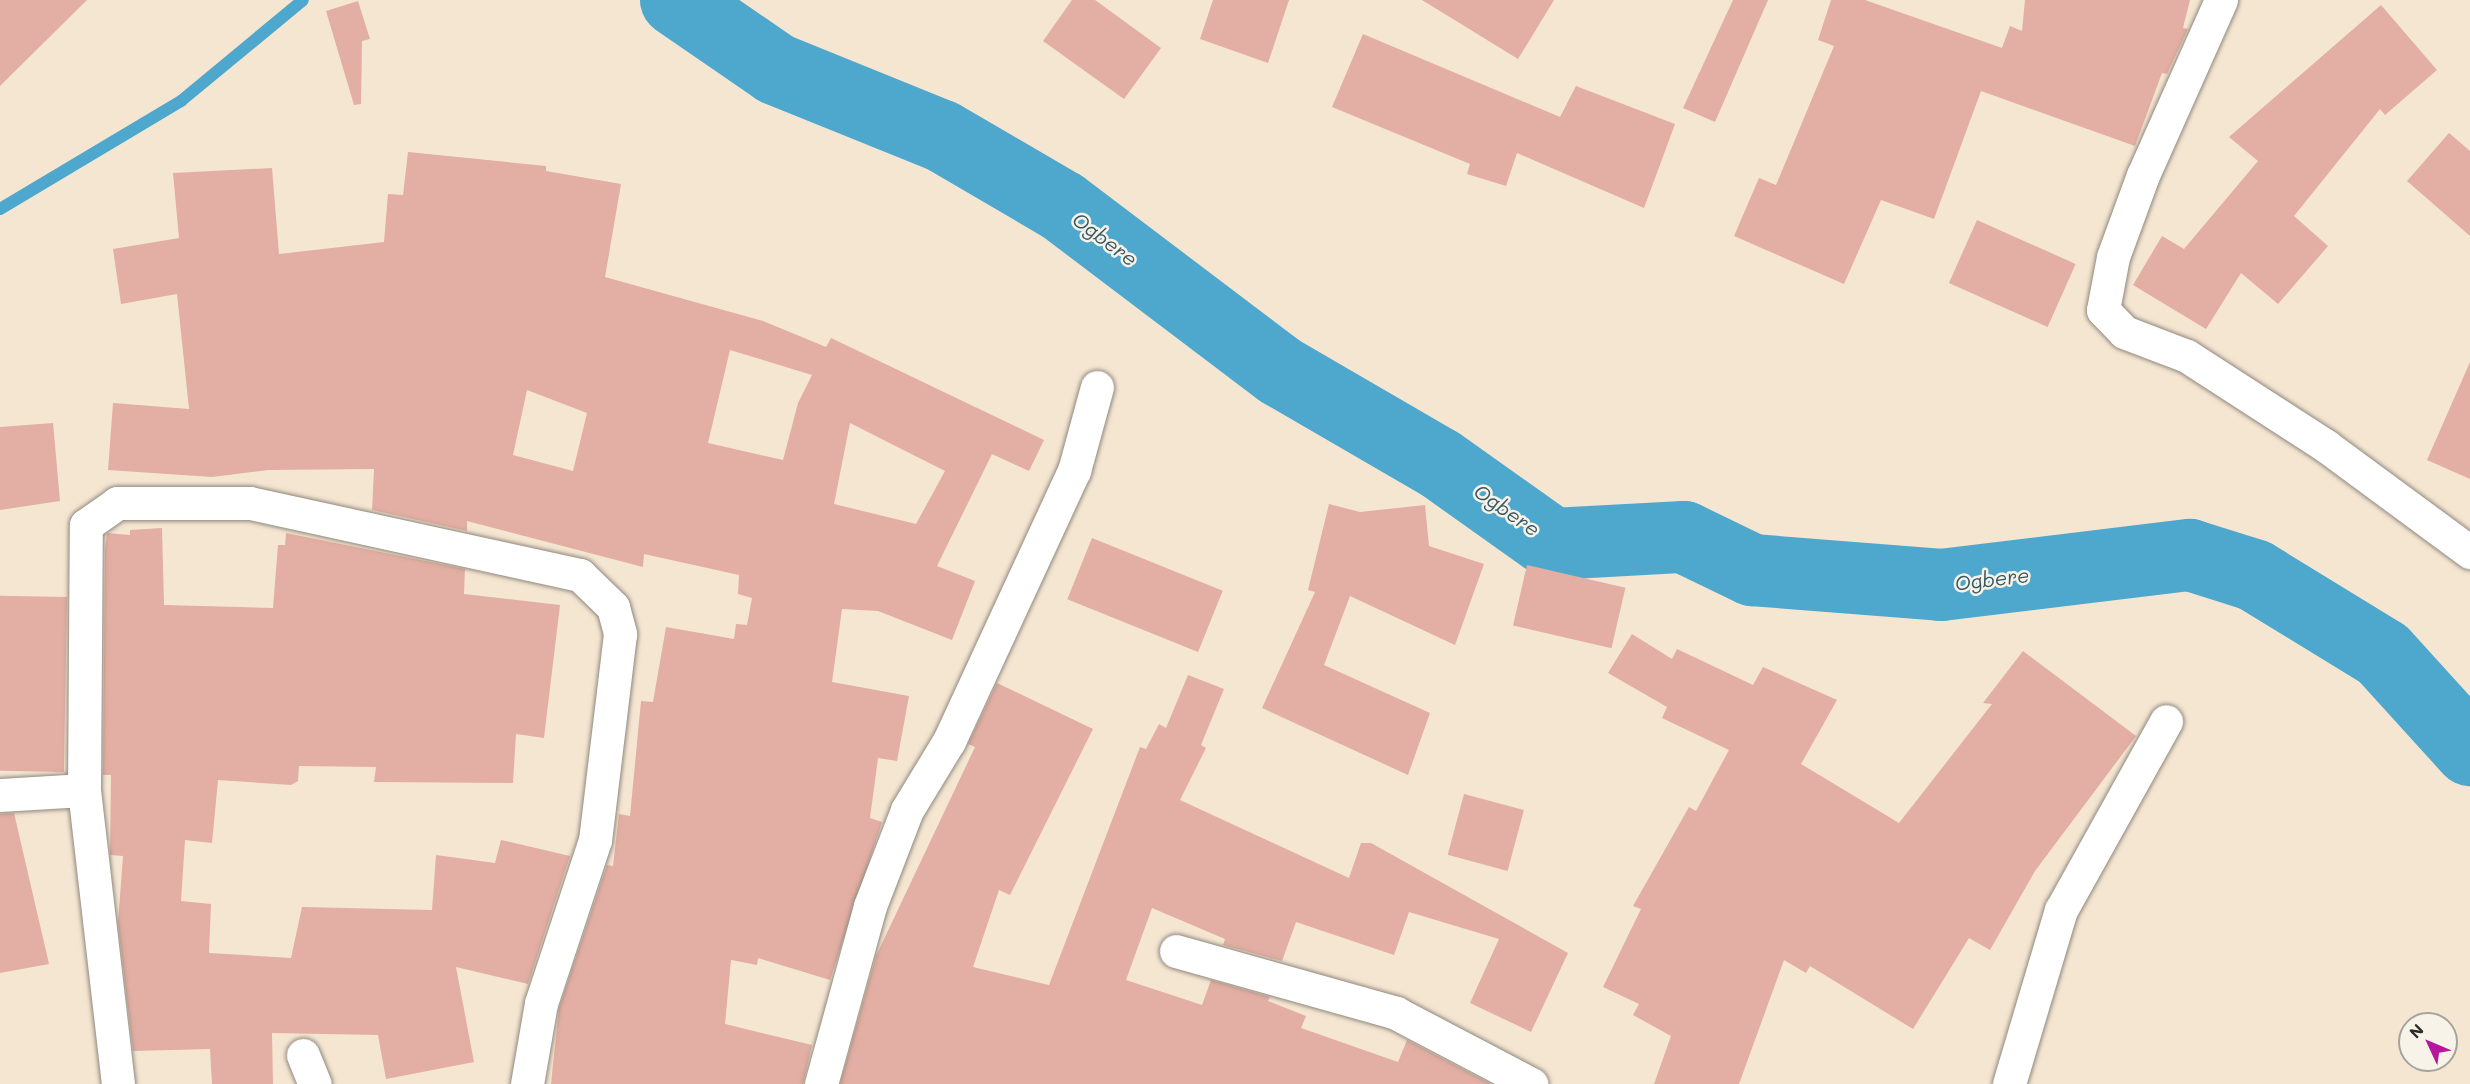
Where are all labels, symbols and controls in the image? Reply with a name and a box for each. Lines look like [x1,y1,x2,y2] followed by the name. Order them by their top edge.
[1068,207,1142,271] water label: Ogbere
[1469,479,1545,541] water label: Ogbere
[1953,563,2031,595] water label: Ogbere
[2398,1012,2458,1072] north arrow
[2404,1019,2428,1042] text: N

